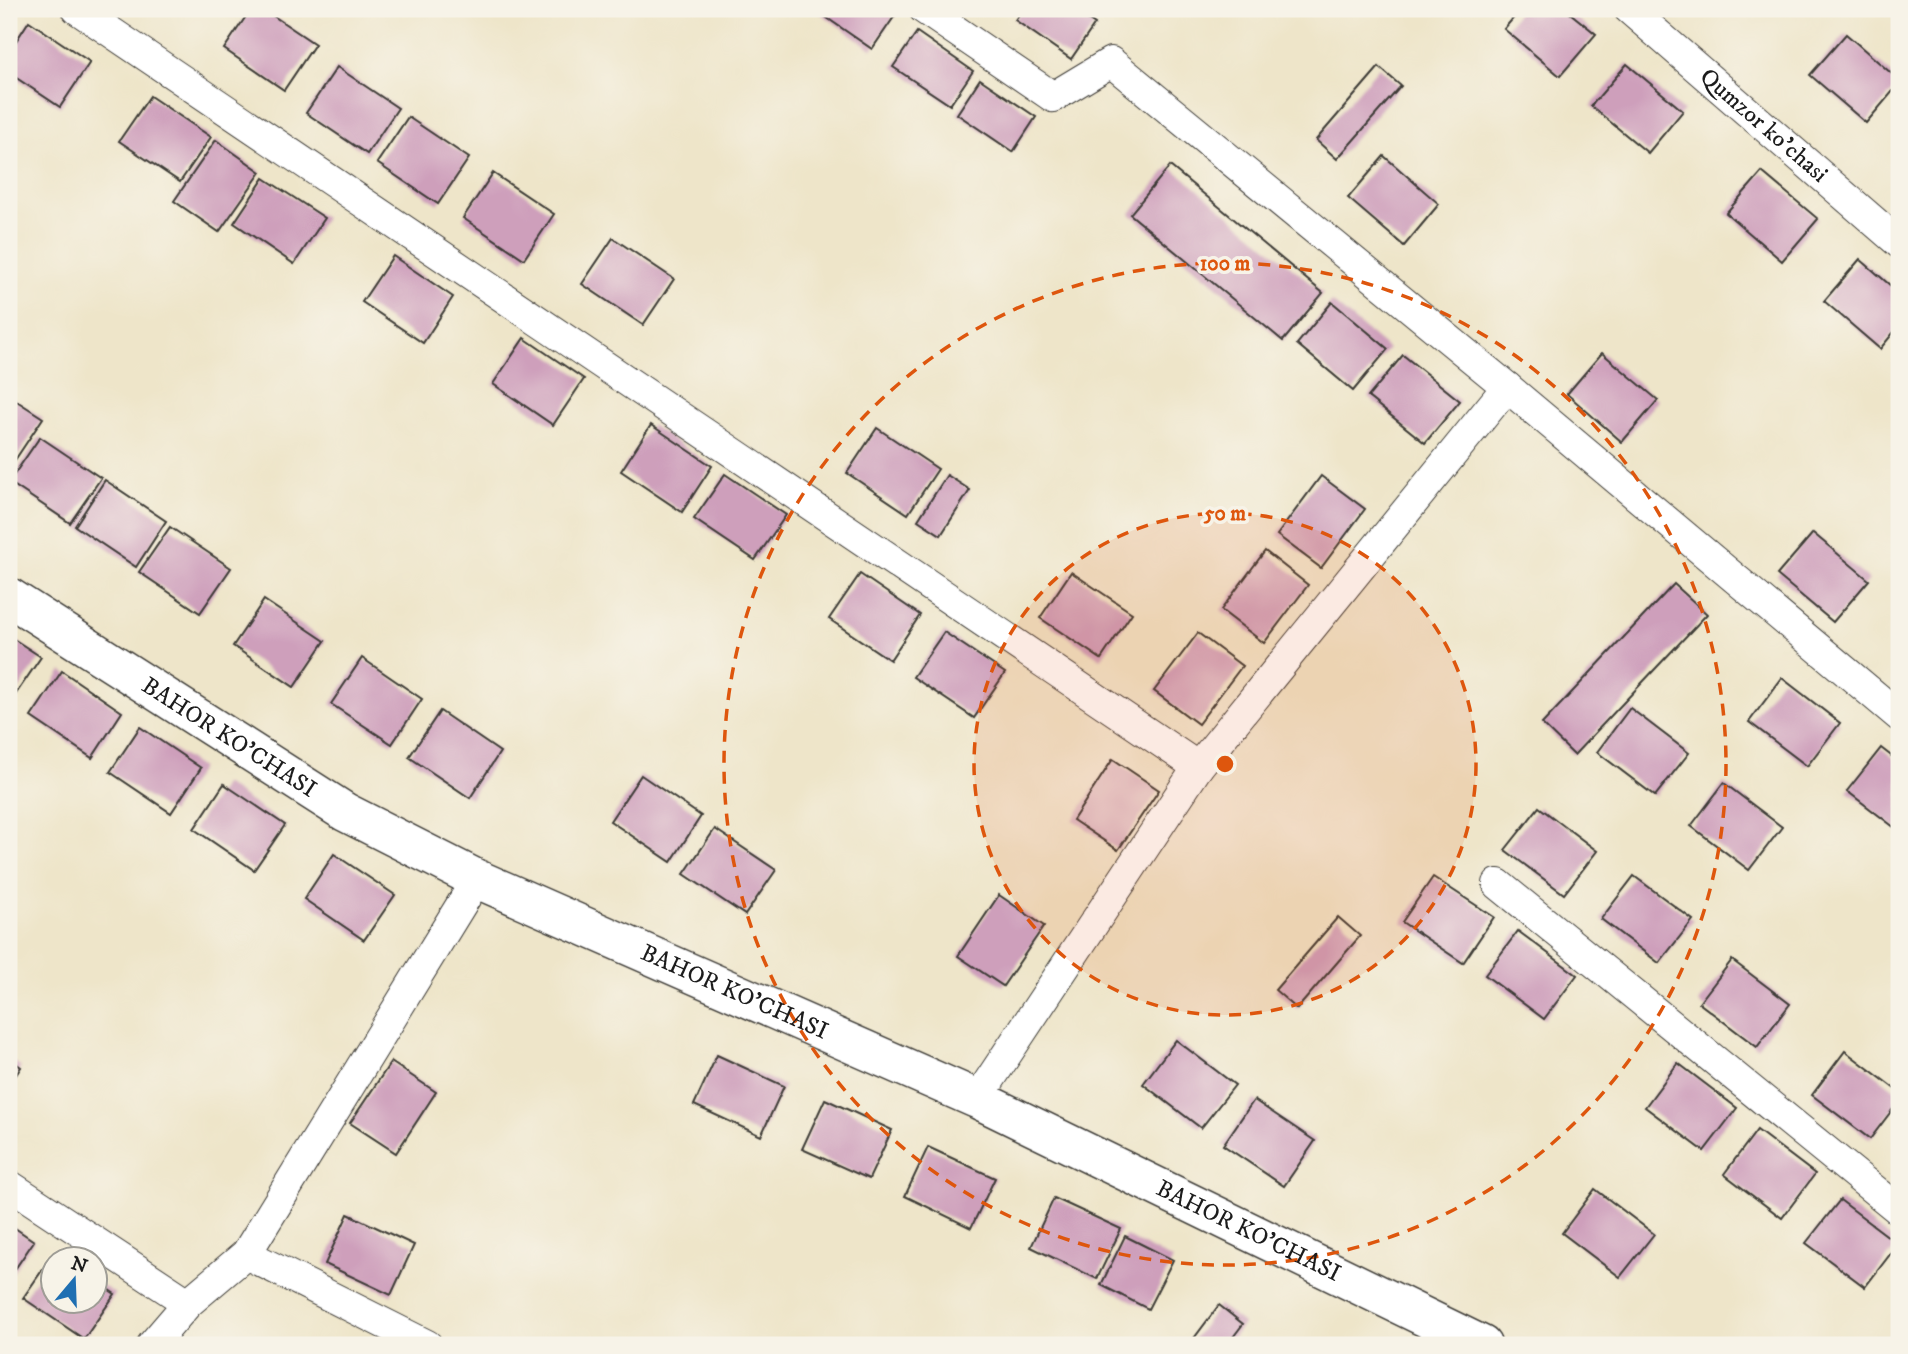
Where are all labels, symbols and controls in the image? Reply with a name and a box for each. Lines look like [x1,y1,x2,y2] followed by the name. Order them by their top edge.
[1693,62,1834,189] street label: Qumzor ko'chasi
[1200,251,1250,277] text: 100 m
[1203,501,1246,527] text: 50 m
[136,671,322,805] street label: BAHOR KO'CHASI
[1213,752,1237,776] centre of rings
[636,938,833,1047] street label: BAHOR KO'CHASI
[1151,1174,1346,1289] street label: BAHOR KO'CHASI
[38,1246,108,1316] north arrow
[68,1252,91,1279] text: N

